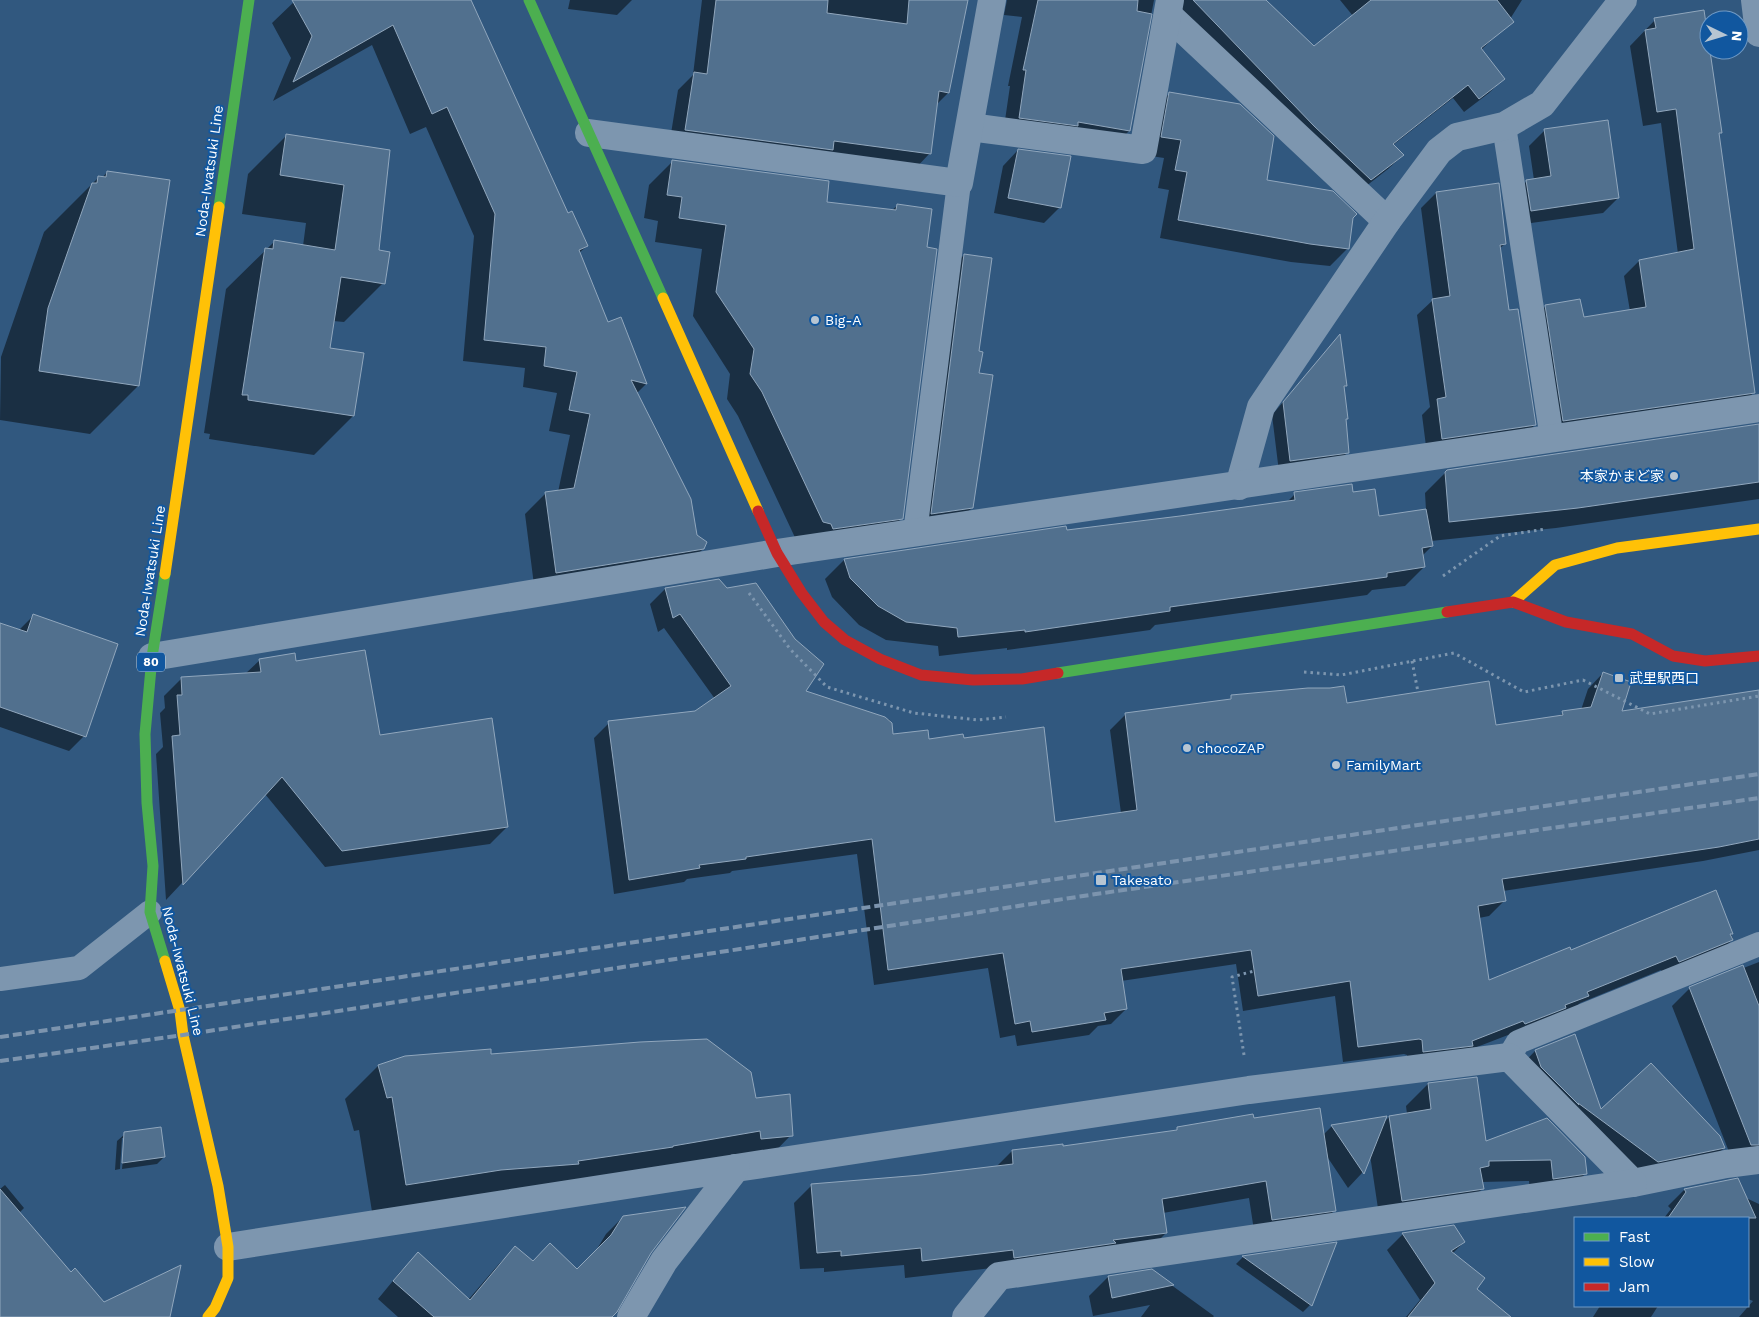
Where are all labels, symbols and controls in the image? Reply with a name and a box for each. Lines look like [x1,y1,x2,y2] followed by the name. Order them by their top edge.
[1699,10,1749,60] north arrow
[1729,30,1745,42] text: N
[192,104,226,238] street label: Noda-Iwatsuki Line
[825,312,861,328] place label: Big-A
[809,314,821,326] marker: Big-A
[1580,468,1664,484] place label: 本家かまど家
[1668,470,1680,482] marker: 本家かまど家
[132,504,168,638] street label: Noda-Iwatsuki Line
[137,652,165,672] road number: 80
[1629,670,1699,686] place label: 武里駅西口
[1613,672,1625,684] marker: 武里駅西口
[1197,740,1264,756] place label: chocoZAP
[1181,742,1193,754] marker: chocoZAP
[1346,757,1421,773] place label: FamilyMart
[1330,759,1342,771] marker: FamilyMart
[1112,872,1172,888] place label: Takesato
[1094,873,1108,887] marker: Takesato
[159,905,207,1037] street label: Noda-Iwatsuki Line
[1574,1217,1749,1307] legend
[1619,1228,1651,1246] text: Fast
[1619,1253,1655,1271] text: Slow
[1619,1278,1650,1296] text: Jam

